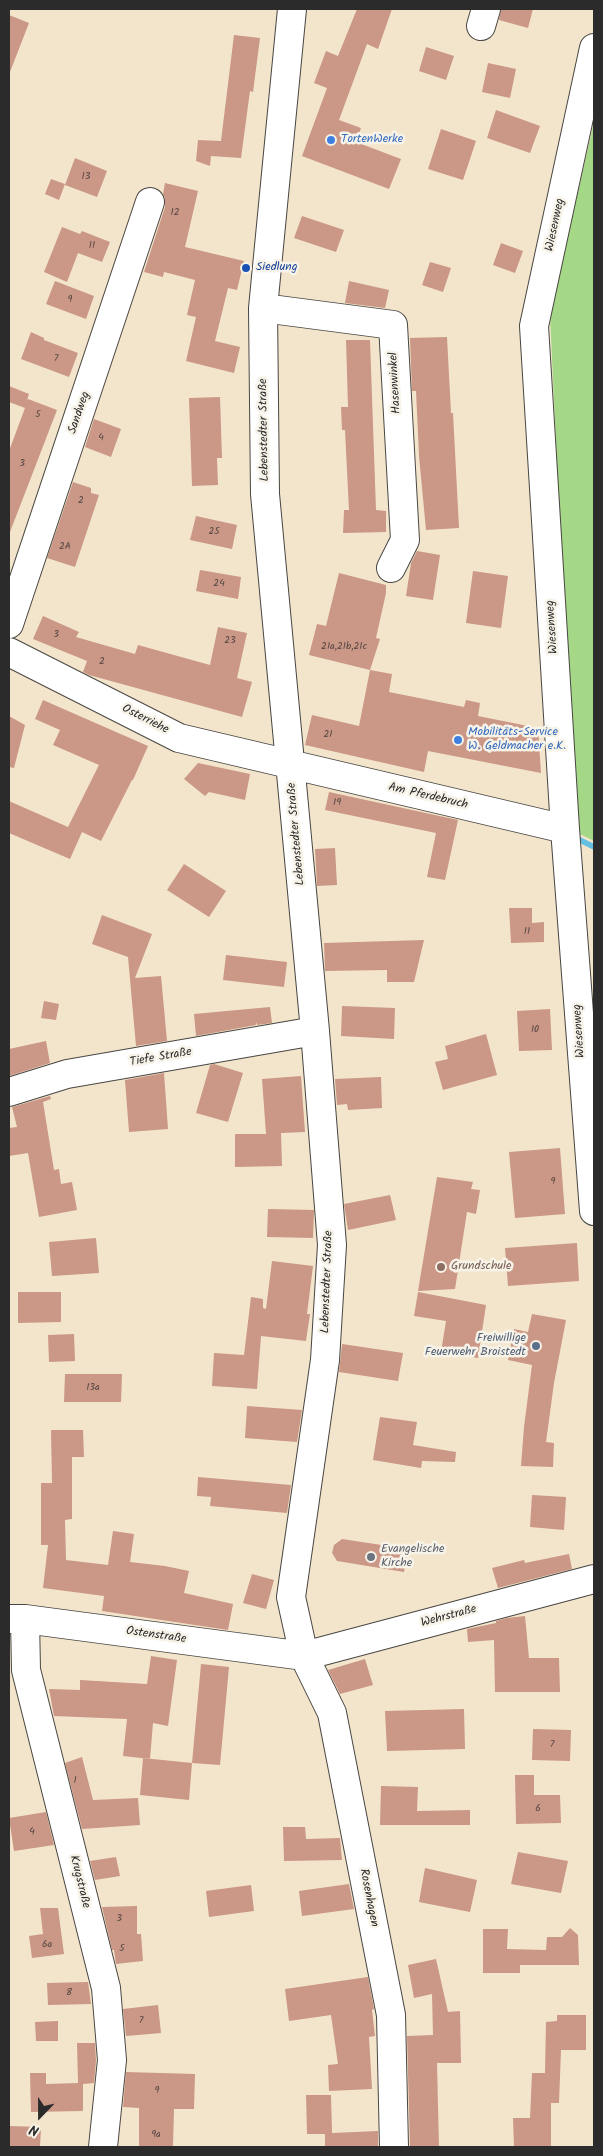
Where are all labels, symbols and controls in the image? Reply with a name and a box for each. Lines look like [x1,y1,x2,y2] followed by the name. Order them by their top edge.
[341,133,403,147] place label: TortenWerke
[325,134,337,146] marker: TortenWerke
[82,171,90,183] house number: 13
[543,197,569,253] street label: Wiesenweg
[171,207,179,219] house number: 12
[89,240,95,252] house number: 11
[256,261,297,275] place label: Siedlung
[240,262,252,274] marker: Siedlung
[68,294,72,306] house number: 9
[387,352,405,414] street label: Hasenwinkel
[54,353,58,365] house number: 7
[257,378,273,482] street label: Lebenstedter Straße
[66,390,94,436] street label: Sandweg
[35,409,41,421] house number: 5
[98,432,104,444] house number: 4
[19,458,25,470] house number: 3
[78,495,84,507] house number: 2
[208,526,220,538] house number: 25
[59,541,71,553] house number: 2A
[213,578,225,590] house number: 24
[544,600,562,654] street label: Wiesenweg
[53,629,59,641] house number: 3
[224,635,236,647] house number: 23
[321,641,367,653] house number: 21a,21b,21c
[99,656,105,668] house number: 2
[119,702,171,738] street label: Osterriehe
[468,726,566,754] place label: Mobilitäts-Service W. Geldmacher e.K.
[324,729,332,741] house number: 21
[452,734,464,746] marker: Mobilitäts-Service W. Geldmacher e.K.
[387,781,469,813] street label: Am Pferdebruch
[285,782,309,886] street label: Lebenstedter Straße
[333,797,341,809] house number: 19
[524,926,530,938] house number: 11
[571,1004,589,1058] street label: Wiesenweg
[531,1024,539,1036] house number: 10
[129,1045,193,1071] street label: Tiefe Straße
[551,1176,555,1188] house number: 9
[319,1230,337,1334] street label: Lebenstedter Straße
[451,1260,511,1274] place label: Grundschule
[435,1261,447,1273] marker: Grundschule
[425,1332,526,1360] place label: Freiwillige Feuerwehr Broistedt
[530,1340,542,1352] marker: Freiwillige Feuerwehr Broistedt
[86,1382,100,1394] house number: 13a
[381,1543,444,1571] place label: Evangelische Kirche
[365,1551,377,1563] marker: Evangelische Kirche
[420,1603,478,1631] street label: Wehrstraße
[125,1625,187,1647] street label: Ostenstraße
[550,1739,554,1751] house number: 7
[73,1775,77,1787] house number: 1
[535,1803,541,1815] house number: 6
[29,1826,35,1838] house number: 4
[65,1854,93,1910] street label: Krugstraße
[355,1868,381,1928] street label: Rosenhagen
[116,1913,122,1925] house number: 3
[42,1939,52,1951] house number: 6a
[119,1943,125,1955] house number: 5
[66,1987,72,1999] house number: 8
[139,2015,143,2027] house number: 7
[155,2085,159,2097] house number: 9
[15,2091,65,2141] north arrow
[26,2118,43,2142] text: N
[151,2129,161,2141] house number: 9a

